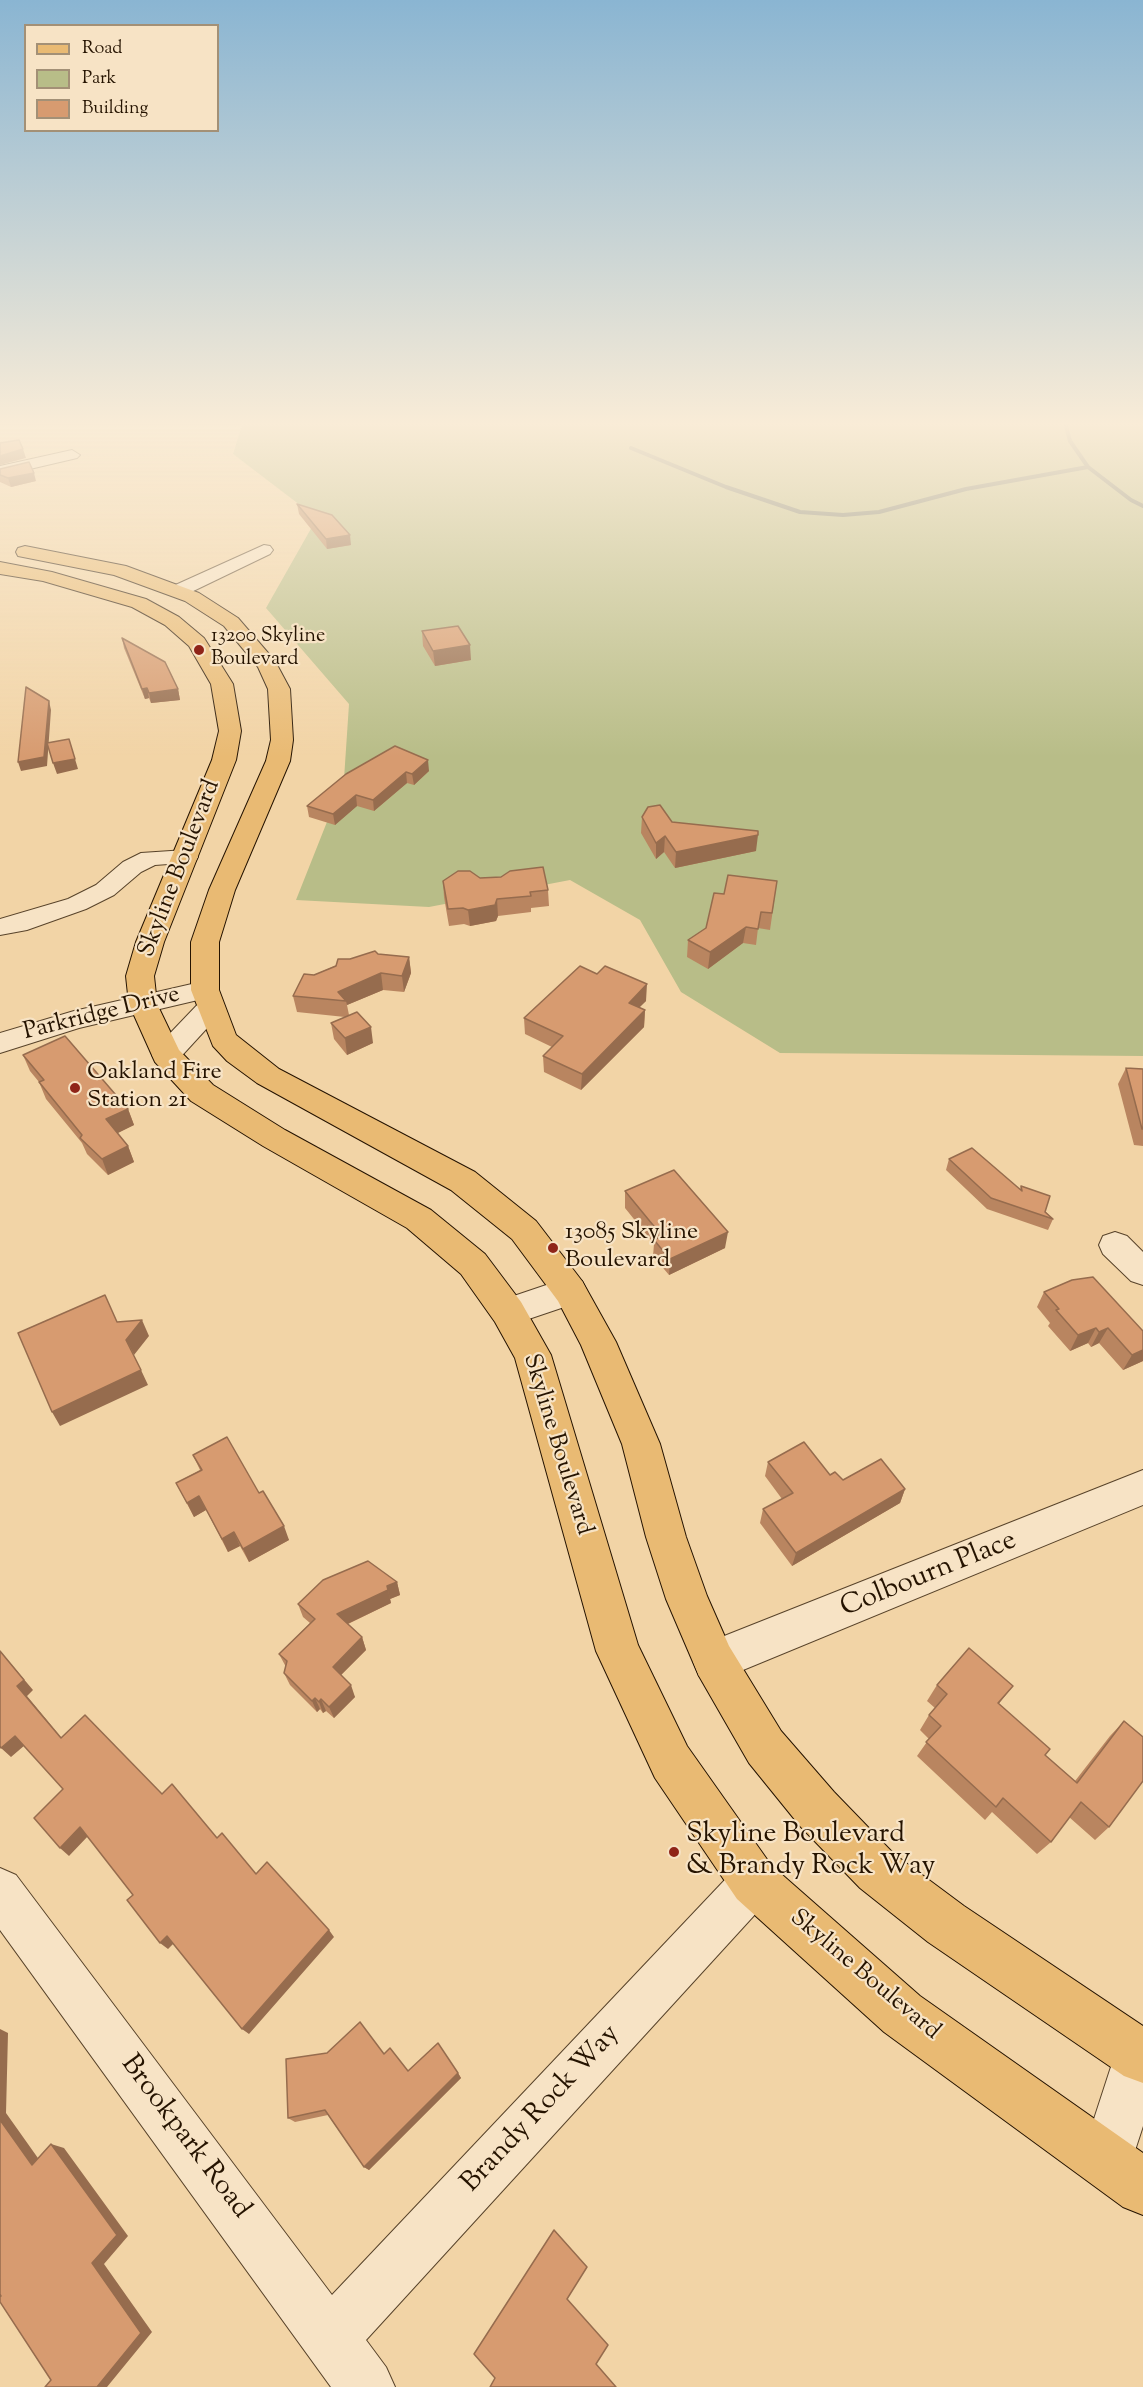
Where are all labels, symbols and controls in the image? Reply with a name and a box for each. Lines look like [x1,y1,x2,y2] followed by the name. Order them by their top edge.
[24,24,219,132] legend
[82,36,122,62] text: Road
[82,66,116,92] text: Park
[82,96,148,122] text: Building
[211,626,325,673] place label: 13200 Skyline Boulevard
[192,643,206,657] marker: 13200 Skyline Boulevard
[134,776,228,962] street label: Skyline Boulevard
[21,982,183,1048] street label: Parkridge Drive
[87,1060,222,1116] place label: Oakland Fire Station 21
[68,1081,82,1095] marker: Oakland Fire Station 21
[565,1220,698,1276] place label: 13085 Skyline Boulevard
[546,1241,560,1255] marker: 13085 Skyline Boulevard
[515,1351,597,1539] street label: Skyline Boulevard
[836,1525,1022,1627] street label: Colbourn Place
[686,1819,936,1885] place label: Skyline Boulevard & Brandy Rock Way
[667,1845,681,1859] marker: Skyline Boulevard & Brandy Rock Way
[783,1905,945,2047] street label: Skyline Boulevard
[456,2019,628,2201] street label: Brandy Rock Way
[112,2050,256,2226] street label: Brookpark Road

